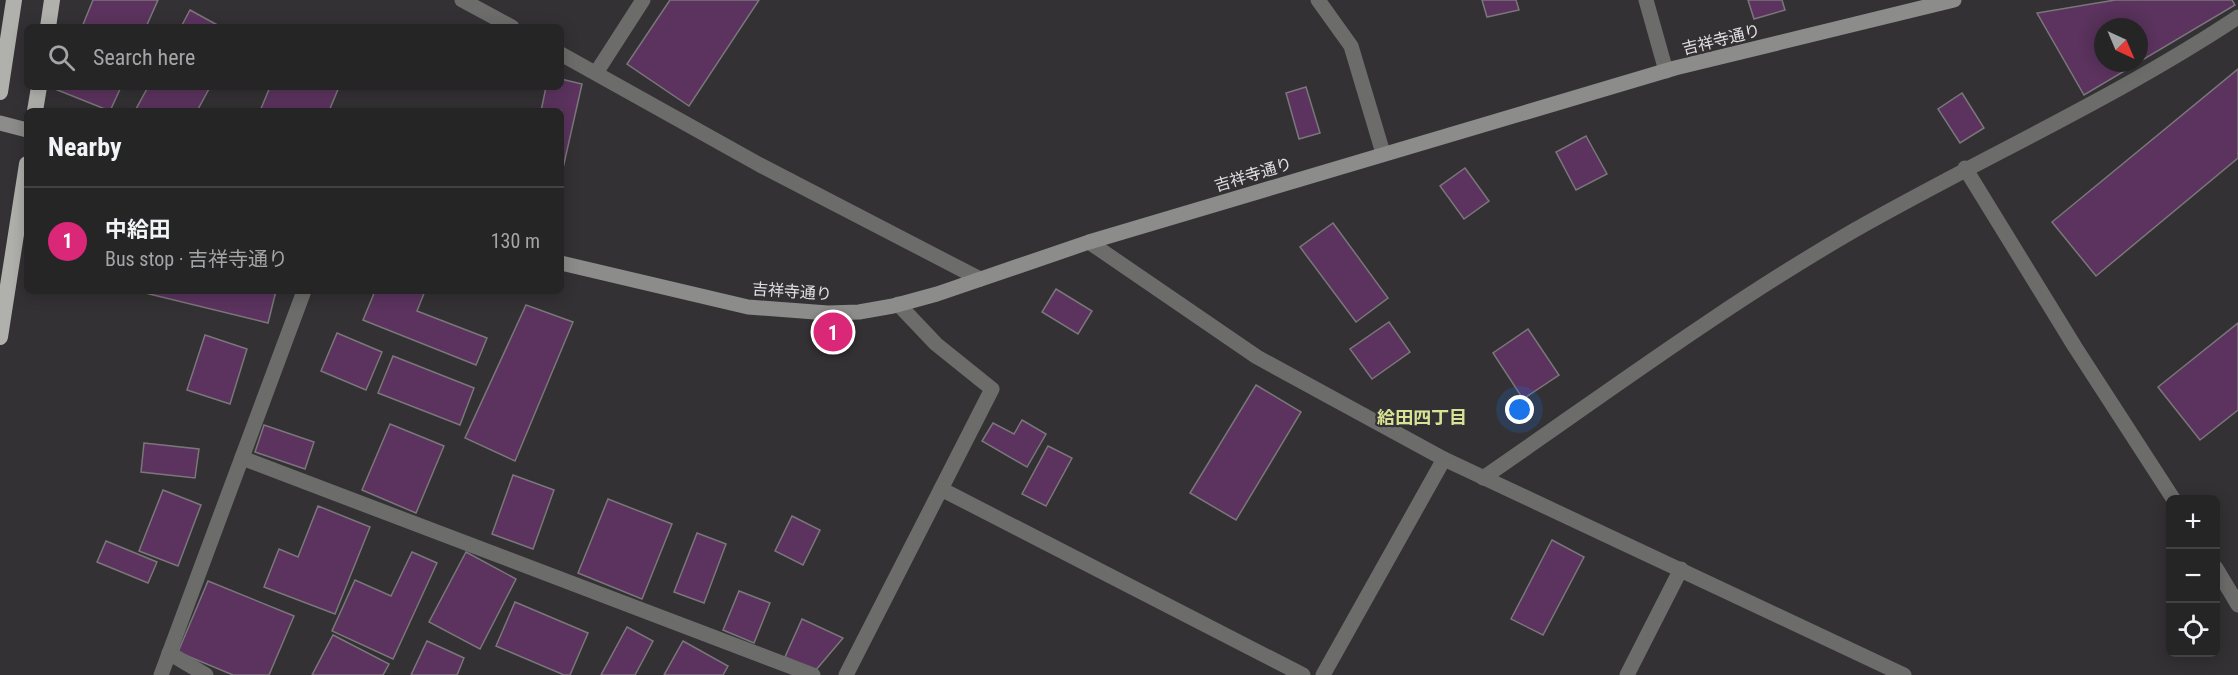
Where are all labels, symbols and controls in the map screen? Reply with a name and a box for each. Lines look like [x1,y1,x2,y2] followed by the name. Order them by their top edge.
[2094,18,2148,72] north arrow
[1680,21,1762,58] street label: 吉祥寺通り
[24,24,564,90] search box
[45,41,78,74] icon: search
[93,45,195,70] text: Search here
[48,132,122,162] text: Nearby
[1212,154,1294,195] street label: 吉祥寺通り
[105,217,171,242] text: 中給田
[62,229,73,253] text: 1
[491,229,540,253] text: 130 m
[105,247,288,271] text: Bus stop · 吉祥寺通り
[751,279,833,304] street label: 吉祥寺通り
[814,310,852,354] pin: 1
[1505,395,1534,424] your location
[1377,407,1467,428] district label: 給田四丁目
[2166,495,2220,657] map controls
[2166,495,2220,549] button: +
[2166,549,2220,603] button: −
[2166,603,2220,657] button: locate

